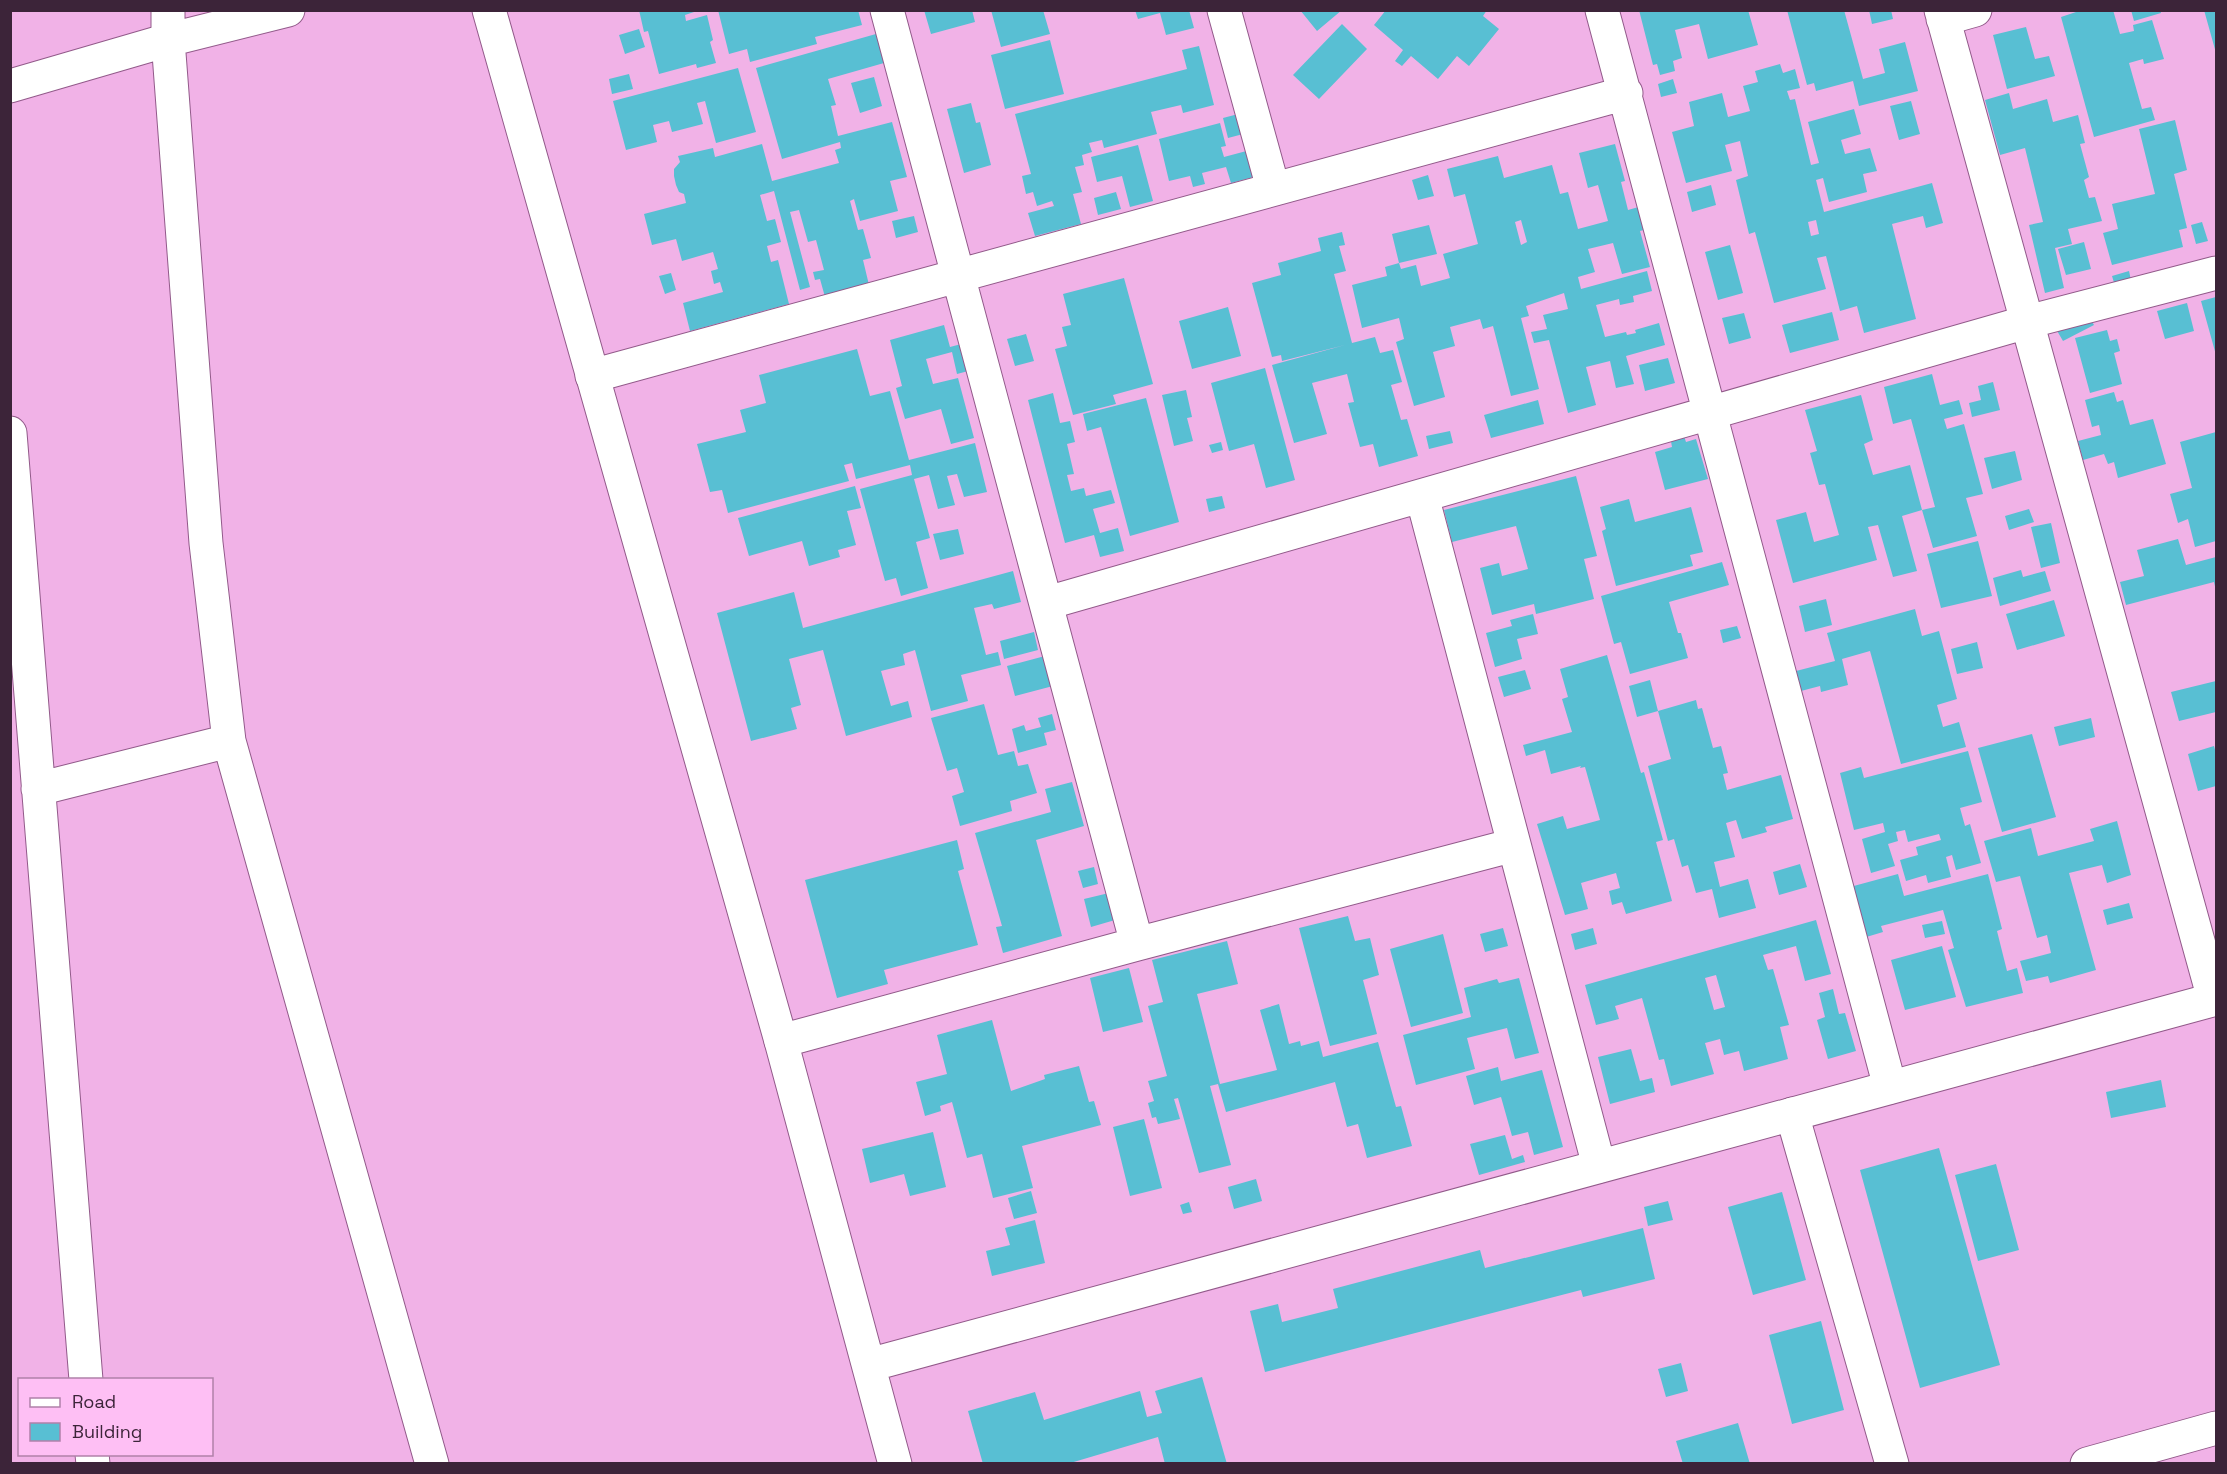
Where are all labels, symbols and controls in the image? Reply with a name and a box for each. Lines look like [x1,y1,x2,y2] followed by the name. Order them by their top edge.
[18,1378,213,1456] legend
[72,1390,116,1413] text: Road
[72,1420,142,1443] text: Building

